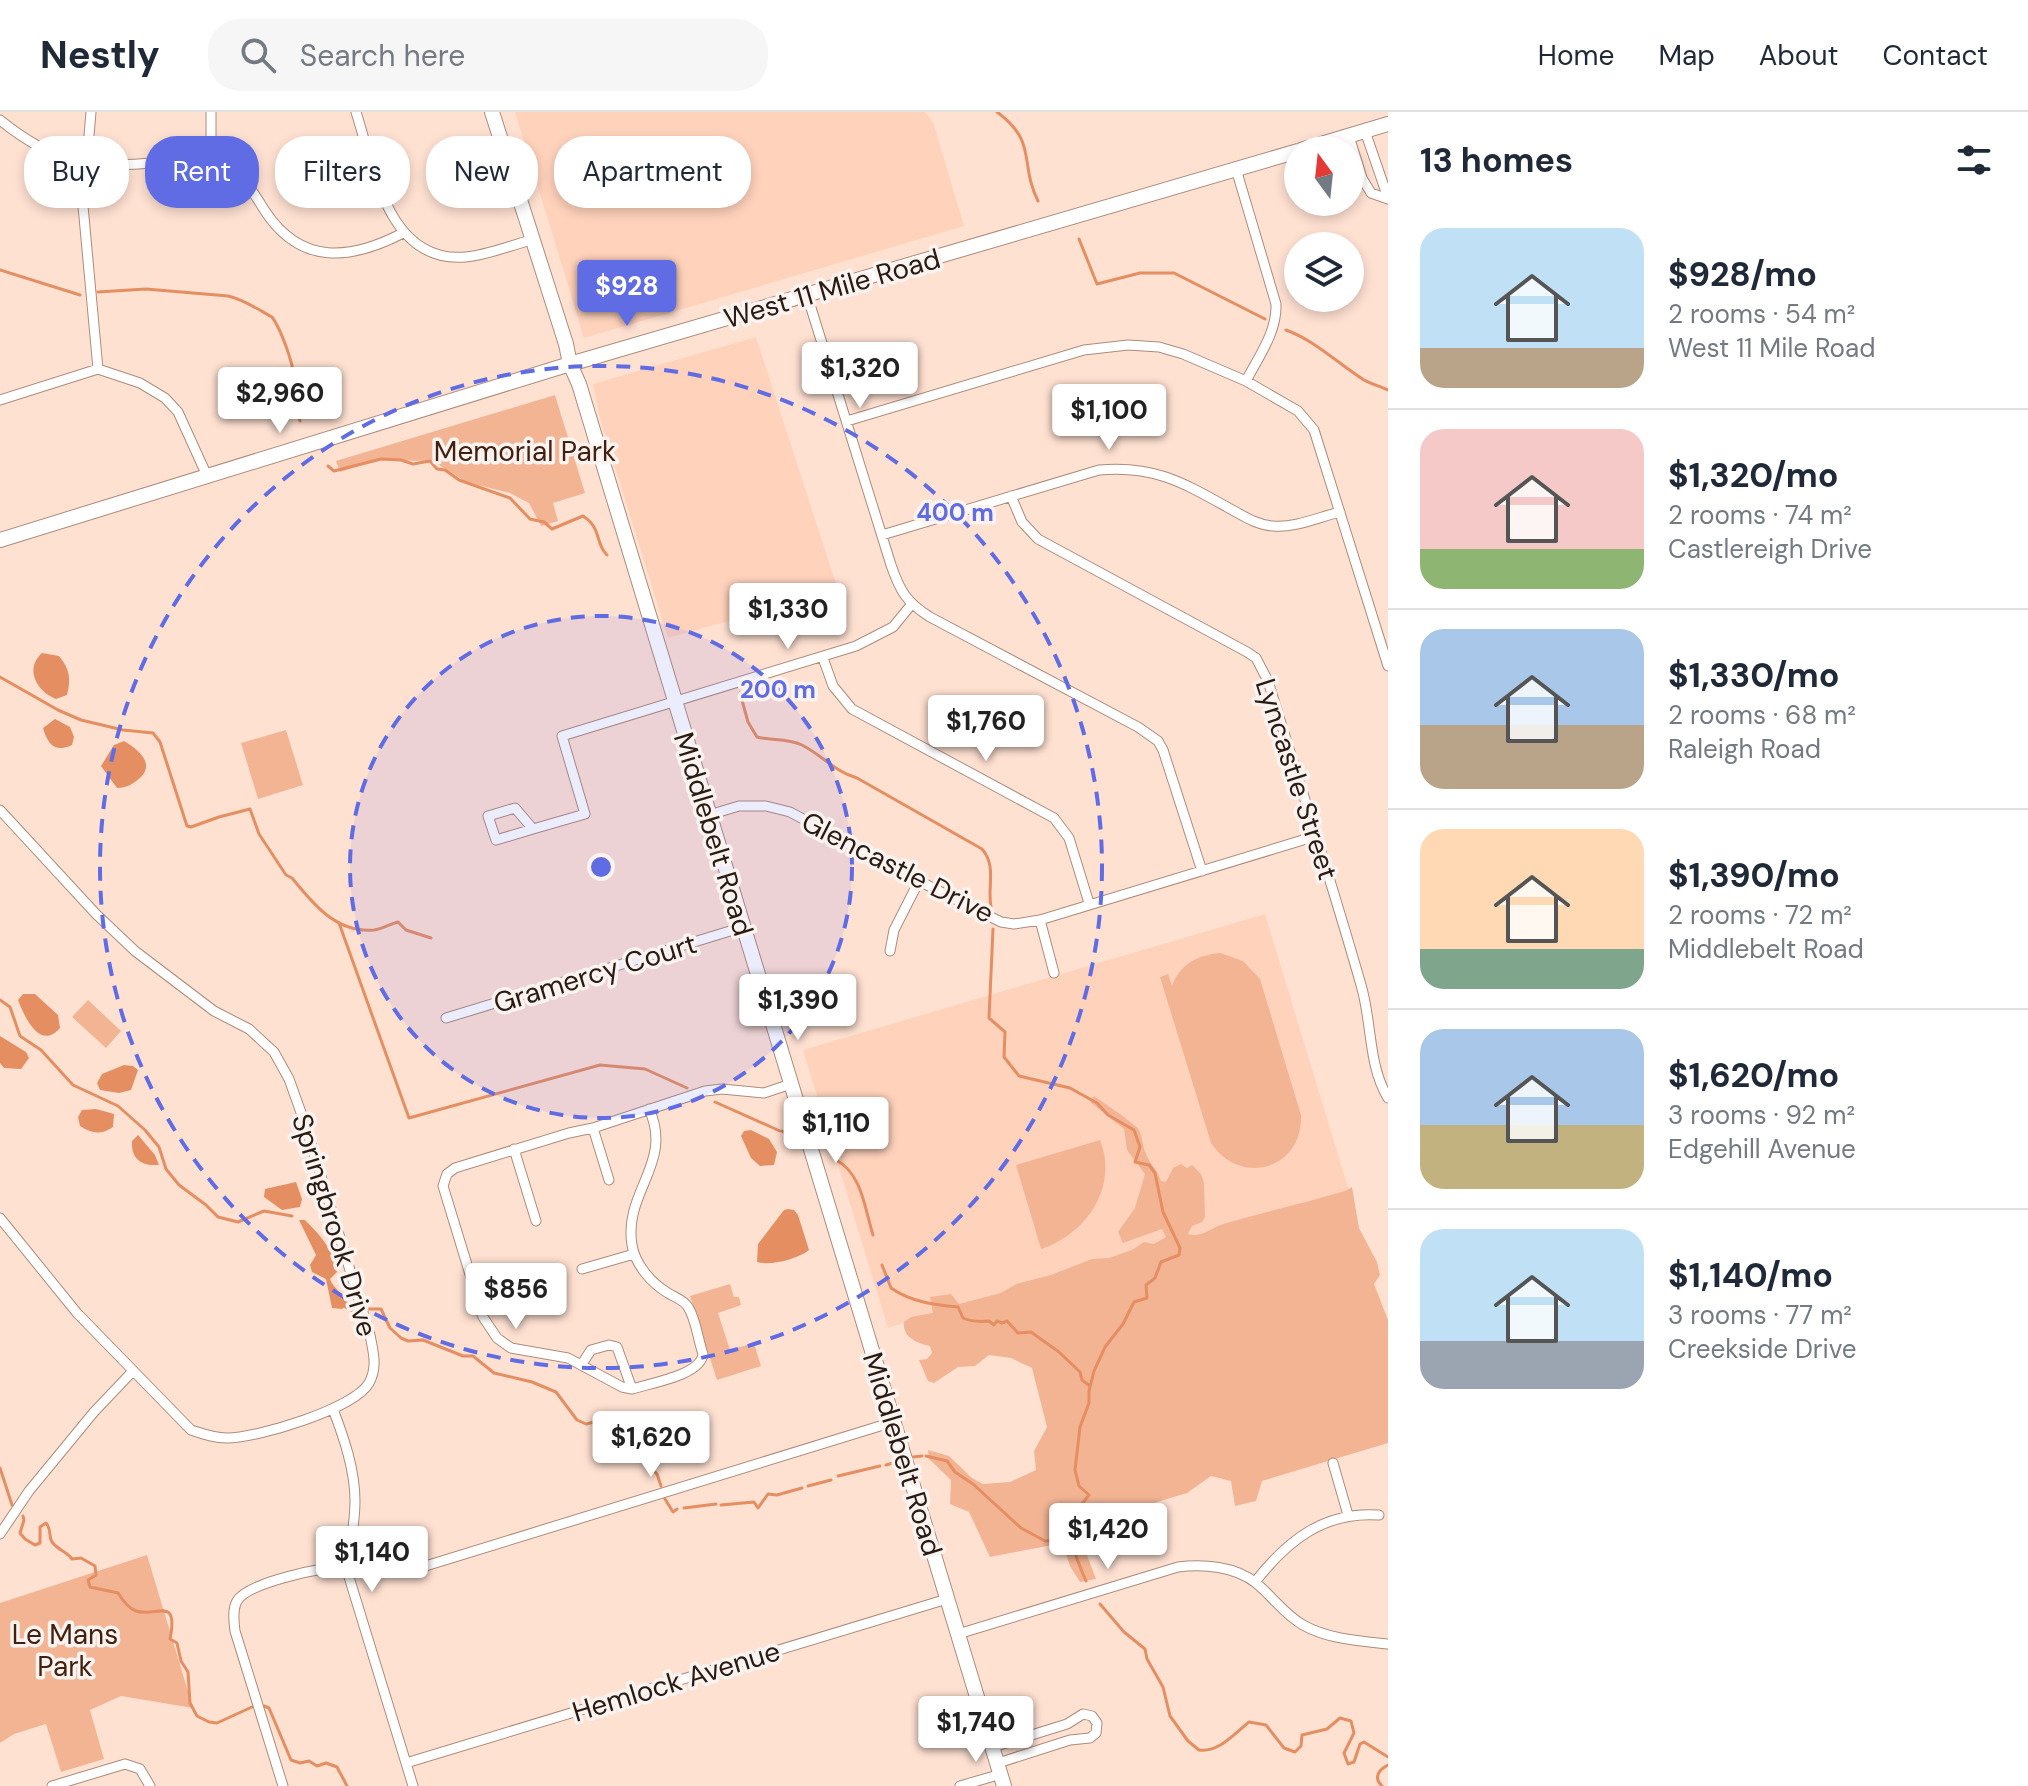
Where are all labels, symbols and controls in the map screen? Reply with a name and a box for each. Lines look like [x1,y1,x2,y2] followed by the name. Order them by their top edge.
[208,19,768,91] search box
[40,30,160,80] text: Nestly
[236,33,280,77] icon: search
[300,36,465,75] text: Search here
[1538,37,1614,74] text: Home
[1658,37,1715,74] text: Map
[1759,37,1838,74] text: About
[1882,37,1988,74] text: Contact
[24,136,129,208] chip: Buy
[145,136,259,208] chip: Rent
[275,136,410,208] chip: Filters
[426,136,538,208] chip: New
[554,136,751,208] chip: Apartment
[1284,136,1364,216] north arrow
[1284,136,1364,312] map controls
[1420,138,1573,183] text: 13 homes
[1952,138,1996,182] icon: filters
[1284,232,1364,312] button: layers
[720,240,945,337] street label: West 11 Mile Road
[1668,252,1817,297] text: $928/mo
[580,260,674,328] pin: $928
[1484,260,1580,356] icon: home
[595,269,659,303] text: $928
[1668,297,1855,331] text: 2 rooms · 54 m²
[1668,331,1875,365] text: West 11 Mile Road
[795,342,925,410] pin: $1,320
[820,351,900,385] text: $1,320
[215,367,345,435] pin: $2,960
[236,376,324,410] text: $2,960
[1044,384,1174,452] pin: $1,100
[1070,393,1148,427] text: $1,100
[434,433,616,470] park label: Memorial Park
[1668,453,1838,498] text: $1,320/mo
[1484,461,1580,557] icon: home
[916,497,994,528] text: 400 m
[1668,498,1852,532] text: 2 rooms · 74 m²
[1668,532,1872,566] text: Castlereigh Drive
[723,583,853,651] pin: $1,330
[747,592,829,626] text: $1,330
[1668,653,1839,698] text: $1,330/mo
[1484,661,1580,757] icon: home
[740,674,816,705] text: 200 m
[1247,674,1346,884] street label: Lyncastle Street
[921,695,1051,763] pin: $1,760
[1668,698,1856,732] text: 2 rooms · 68 m²
[946,704,1026,738] text: $1,760
[665,728,762,940] street label: Middlebelt Road
[1668,732,1821,766] text: Raleigh Road
[795,803,1000,932] street label: Glencastle Drive
[587,853,615,881] centre of rings
[1668,853,1840,898] text: $1,390/mo
[1484,861,1580,957] icon: home
[1668,898,1852,932] text: 2 rooms · 72 m²
[489,925,701,1022] street label: Gramercy Court
[1668,932,1864,966] text: Middlebelt Road
[733,974,863,1042] pin: $1,390
[757,983,839,1017] text: $1,390
[1668,1053,1839,1098] text: $1,620/mo
[1484,1061,1580,1157] icon: home
[771,1097,901,1165] pin: $1,110
[1668,1098,1855,1132] text: 3 rooms · 92 m²
[802,1106,870,1140] text: $1,110
[283,1109,386,1341] street label: Springbrook Drive
[1668,1132,1856,1166] text: Edgehill Avenue
[1668,1253,1833,1298] text: $1,140/mo
[1484,1261,1580,1357] icon: home
[469,1263,563,1331] pin: $856
[484,1272,548,1306] text: $856
[1668,1298,1852,1332] text: 3 rooms · 77 m²
[1668,1332,1857,1366] text: Creekside Drive
[854,1348,951,1560] street label: Middlebelt Road
[586,1411,716,1479] pin: $1,620
[611,1420,691,1454] text: $1,620
[1043,1503,1173,1571] pin: $1,420
[1067,1512,1149,1546] text: $1,420
[307,1526,437,1594] pin: $1,140
[334,1535,410,1569] text: $1,140
[12,1616,118,1685] park label: Le Mans Park
[568,1632,785,1731] street label: Hemlock Avenue
[911,1696,1041,1764] pin: $1,740
[936,1705,1016,1739] text: $1,740

